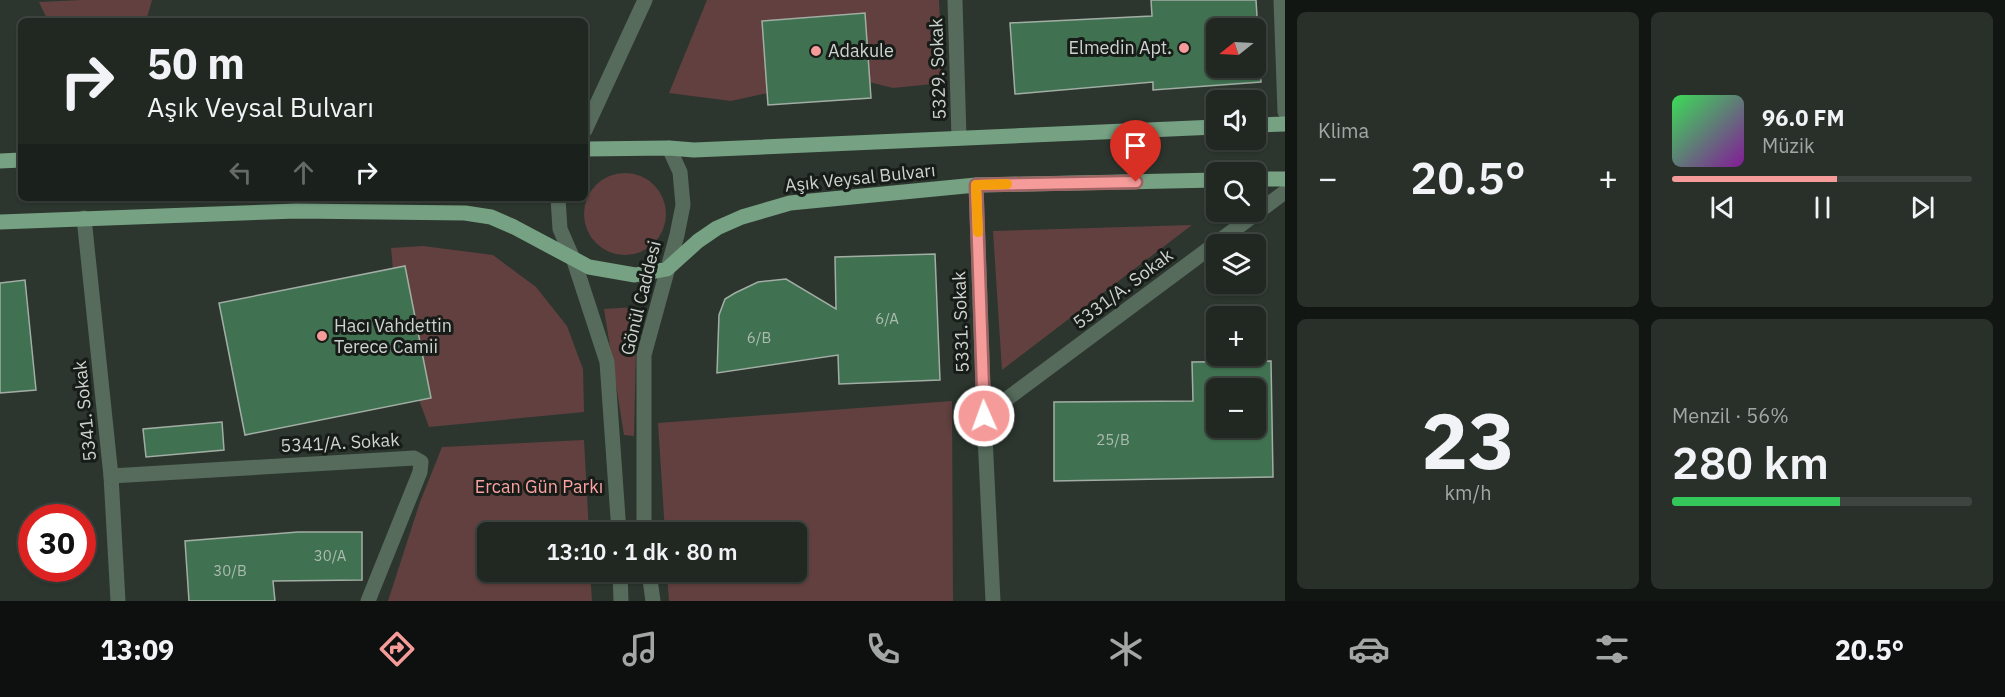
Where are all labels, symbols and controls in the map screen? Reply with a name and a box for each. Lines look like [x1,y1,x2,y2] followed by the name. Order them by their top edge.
[924,17,951,120] street label: 5329. Sokak
[1206,18,1266,78] north arrow
[1206,18,1266,438] map controls
[147,36,245,91] text: 50 m
[1069,36,1172,59] place label: Elmedin Apt.
[828,39,894,62] place label: Adakule
[1177,41,1191,55] marker: Elmedin Apt.
[48,42,126,120] icon: right
[809,44,823,58] marker: Adakule
[147,89,374,124] text: Aşık Veysal Bulvarı
[1206,90,1266,150] button: sound
[1762,103,1845,132] text: 96.0 FM
[1318,117,1369,144] text: Klima
[1110,120,1161,182] pin
[1119,129,1152,162] icon: arrive
[1762,132,1814,159] text: Müzik
[1410,148,1526,206] text: 20.5°
[224,156,257,189] icon: left
[287,156,320,189] icon: ahead
[350,156,383,189] icon: right
[1318,156,1338,199] text: −
[1598,156,1618,199] text: +
[784,158,936,197] street label: Aşık Veysal Bulvarı
[1206,162,1266,222] button: search
[1706,191,1739,224] icon: previous
[1806,191,1839,224] icon: pause
[1906,191,1939,224] icon: next
[1206,234,1266,294] button: layers
[615,238,666,357] street label: Gönül Caddesi
[1068,243,1178,334] street label: 5331/A. Sokak
[947,270,974,373] street label: 5331. Sokak
[1206,306,1266,366] button: +
[875,309,899,328] house number: 6/A
[334,314,452,358] place label: Hacı Vahdettin Terece Camii
[747,328,771,347] house number: 6/B
[315,329,329,343] marker: Hacı Vahdettin Terece Camii
[68,359,101,463] street label: 5341. Sokak
[1206,378,1266,438] button: −
[952,384,1016,448] position arrow
[1421,389,1515,490] text: 23
[1672,402,1789,429] text: Menzil · 56%
[280,428,401,457] street label: 5341/A. Sokak
[1096,430,1130,449] house number: 25/B
[1672,433,1829,491] text: 280 km
[475,475,603,498] park label: Ercan Gün Parkı
[1444,479,1492,506] text: km/h
[18,504,96,582] speed limit sign: 30
[546,537,738,566] text: 13:10 · 1 dk · 80 m
[314,546,347,565] house number: 30/A
[213,561,247,580] house number: 30/B
[376,628,418,670] icon: directions
[619,628,661,670] icon: music
[862,628,904,670] icon: phone
[1105,628,1147,670] icon: climate
[1348,628,1390,670] icon: car
[1591,628,1633,670] icon: filters
[101,632,174,667] text: 13:09
[1835,632,1904,667] text: 20.5°

